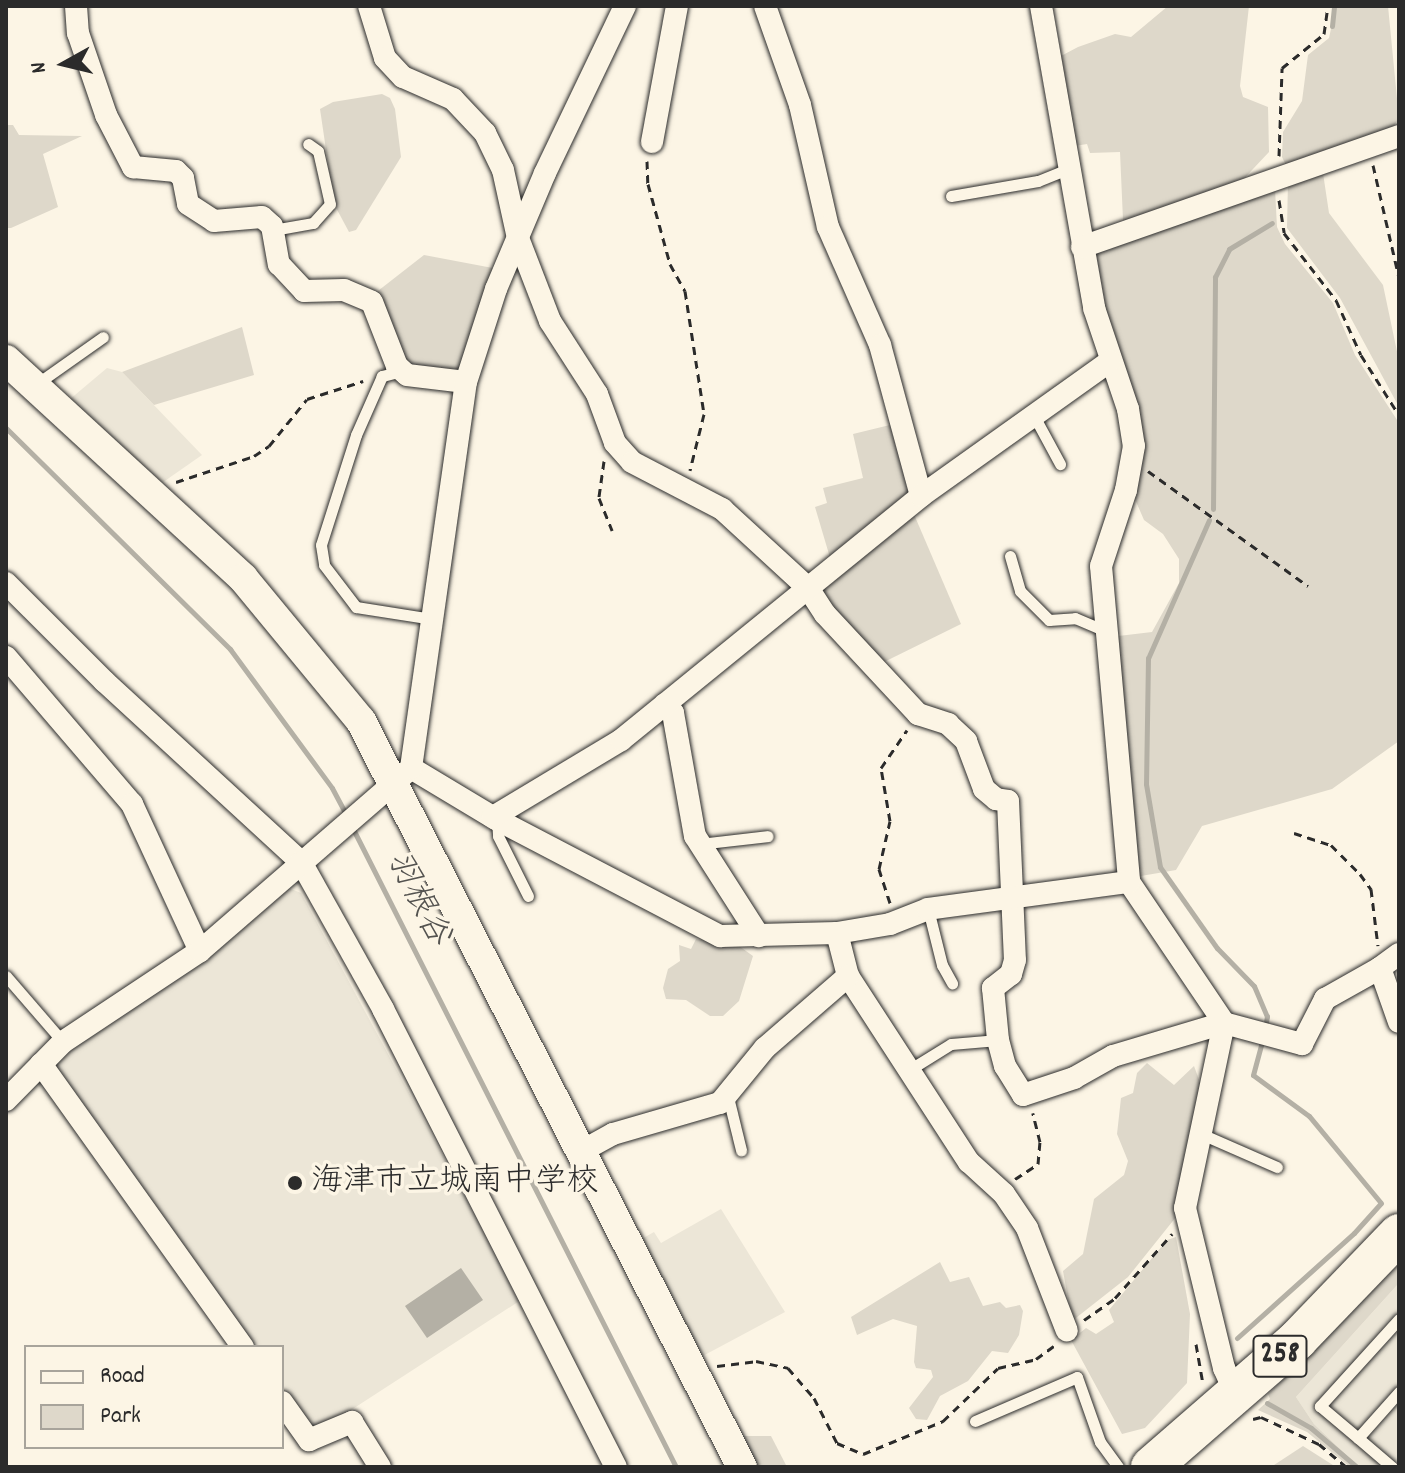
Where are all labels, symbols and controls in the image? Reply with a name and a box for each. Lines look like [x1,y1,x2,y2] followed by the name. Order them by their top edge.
[24,24,104,104] north arrow
[24,60,56,75] text: N
[375,844,457,954] water label: 羽根谷
[311,1164,599,1202] place label: 海津市立城南中学校
[286,1174,304,1192] marker: 海津市立城南中学校
[1252,1330,1308,1382] road number: 258
[24,1345,284,1449] legend
[100,1360,145,1394] text: Road
[100,1400,141,1434] text: Park

